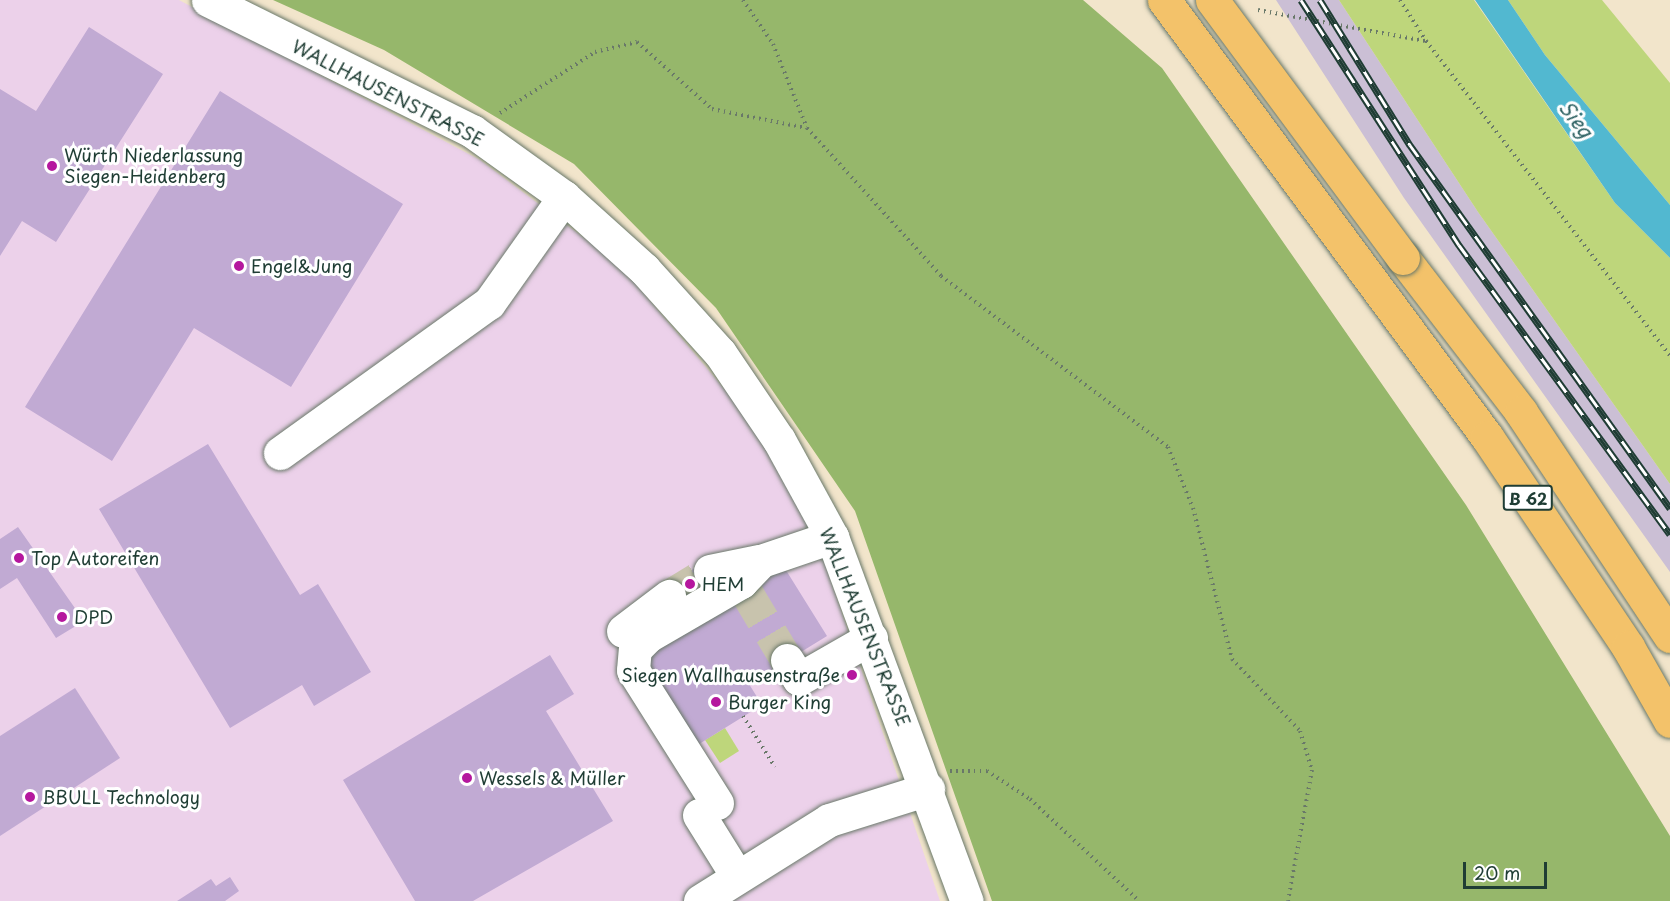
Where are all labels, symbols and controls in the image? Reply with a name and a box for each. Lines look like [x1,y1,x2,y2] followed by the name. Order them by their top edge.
[288,35,488,151] street label: WALLHAUSENSTRASSE
[1554,96,1598,142] water label: Sieg
[64,145,243,188] place label: Würth Niederlassung Siegen-Heidenberg
[45,159,59,173] marker: Würth Niederlassung Siegen-Heidenberg
[251,255,352,277] place label: Engel&Jung
[232,259,246,273] marker: Engel&Jung
[1502,485,1553,511] road number: B 62
[815,524,915,730] street label: WALLHAUSENSTRASSE
[31,547,160,569] place label: Top Autoreifen
[12,551,26,565] marker: Top Autoreifen
[702,573,744,595] place label: HEM
[683,577,697,591] marker: HEM
[74,606,113,628] place label: DPD
[55,610,69,624] marker: DPD
[621,664,840,686] place label: Siegen Wallhausenstraße
[845,668,859,682] marker: Siegen Wallhausenstraße
[728,691,830,713] place label: Burger King
[709,695,723,709] marker: Burger King
[479,767,626,789] place label: Wessels & Müller
[460,771,474,785] marker: Wessels & Müller
[42,786,201,808] place label: BBULL Technology
[23,790,37,804] marker: BBULL Technology
[1466,850,1550,888] scale bar
[1474,859,1520,886] text: 20 m

